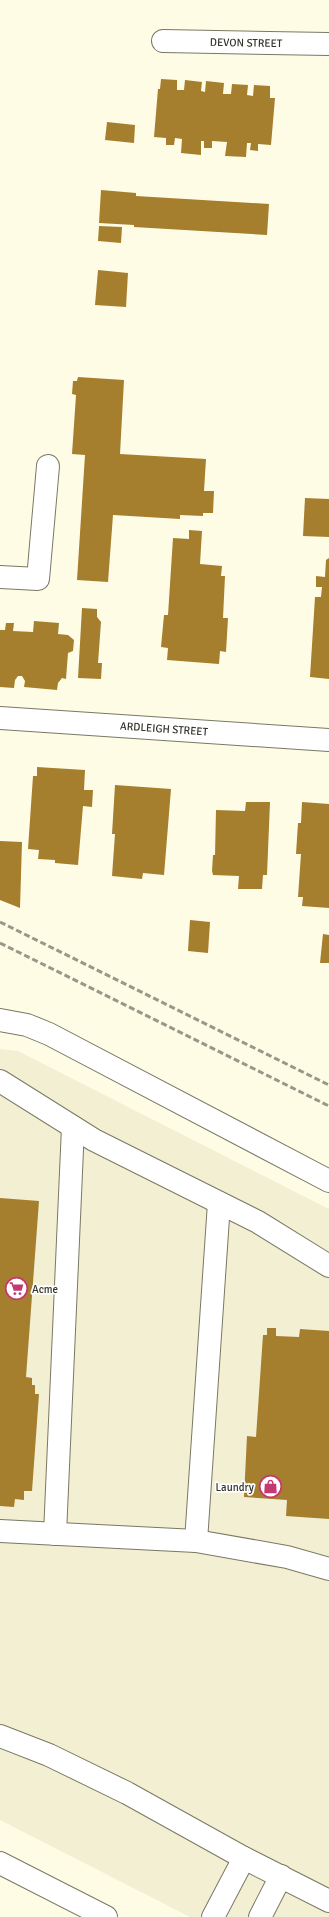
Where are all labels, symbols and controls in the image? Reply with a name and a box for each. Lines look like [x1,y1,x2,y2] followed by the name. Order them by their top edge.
[210,36,283,50] street label: DEVON STREET
[120,719,209,739] street label: ARDLEIGH STREET
[3,1276,29,1302] supermarket icon: Acme
[32,1283,58,1296] place label: Acme
[257,1474,283,1500] shop icon: Laundry
[215,1481,255,1494] place label: Laundry

